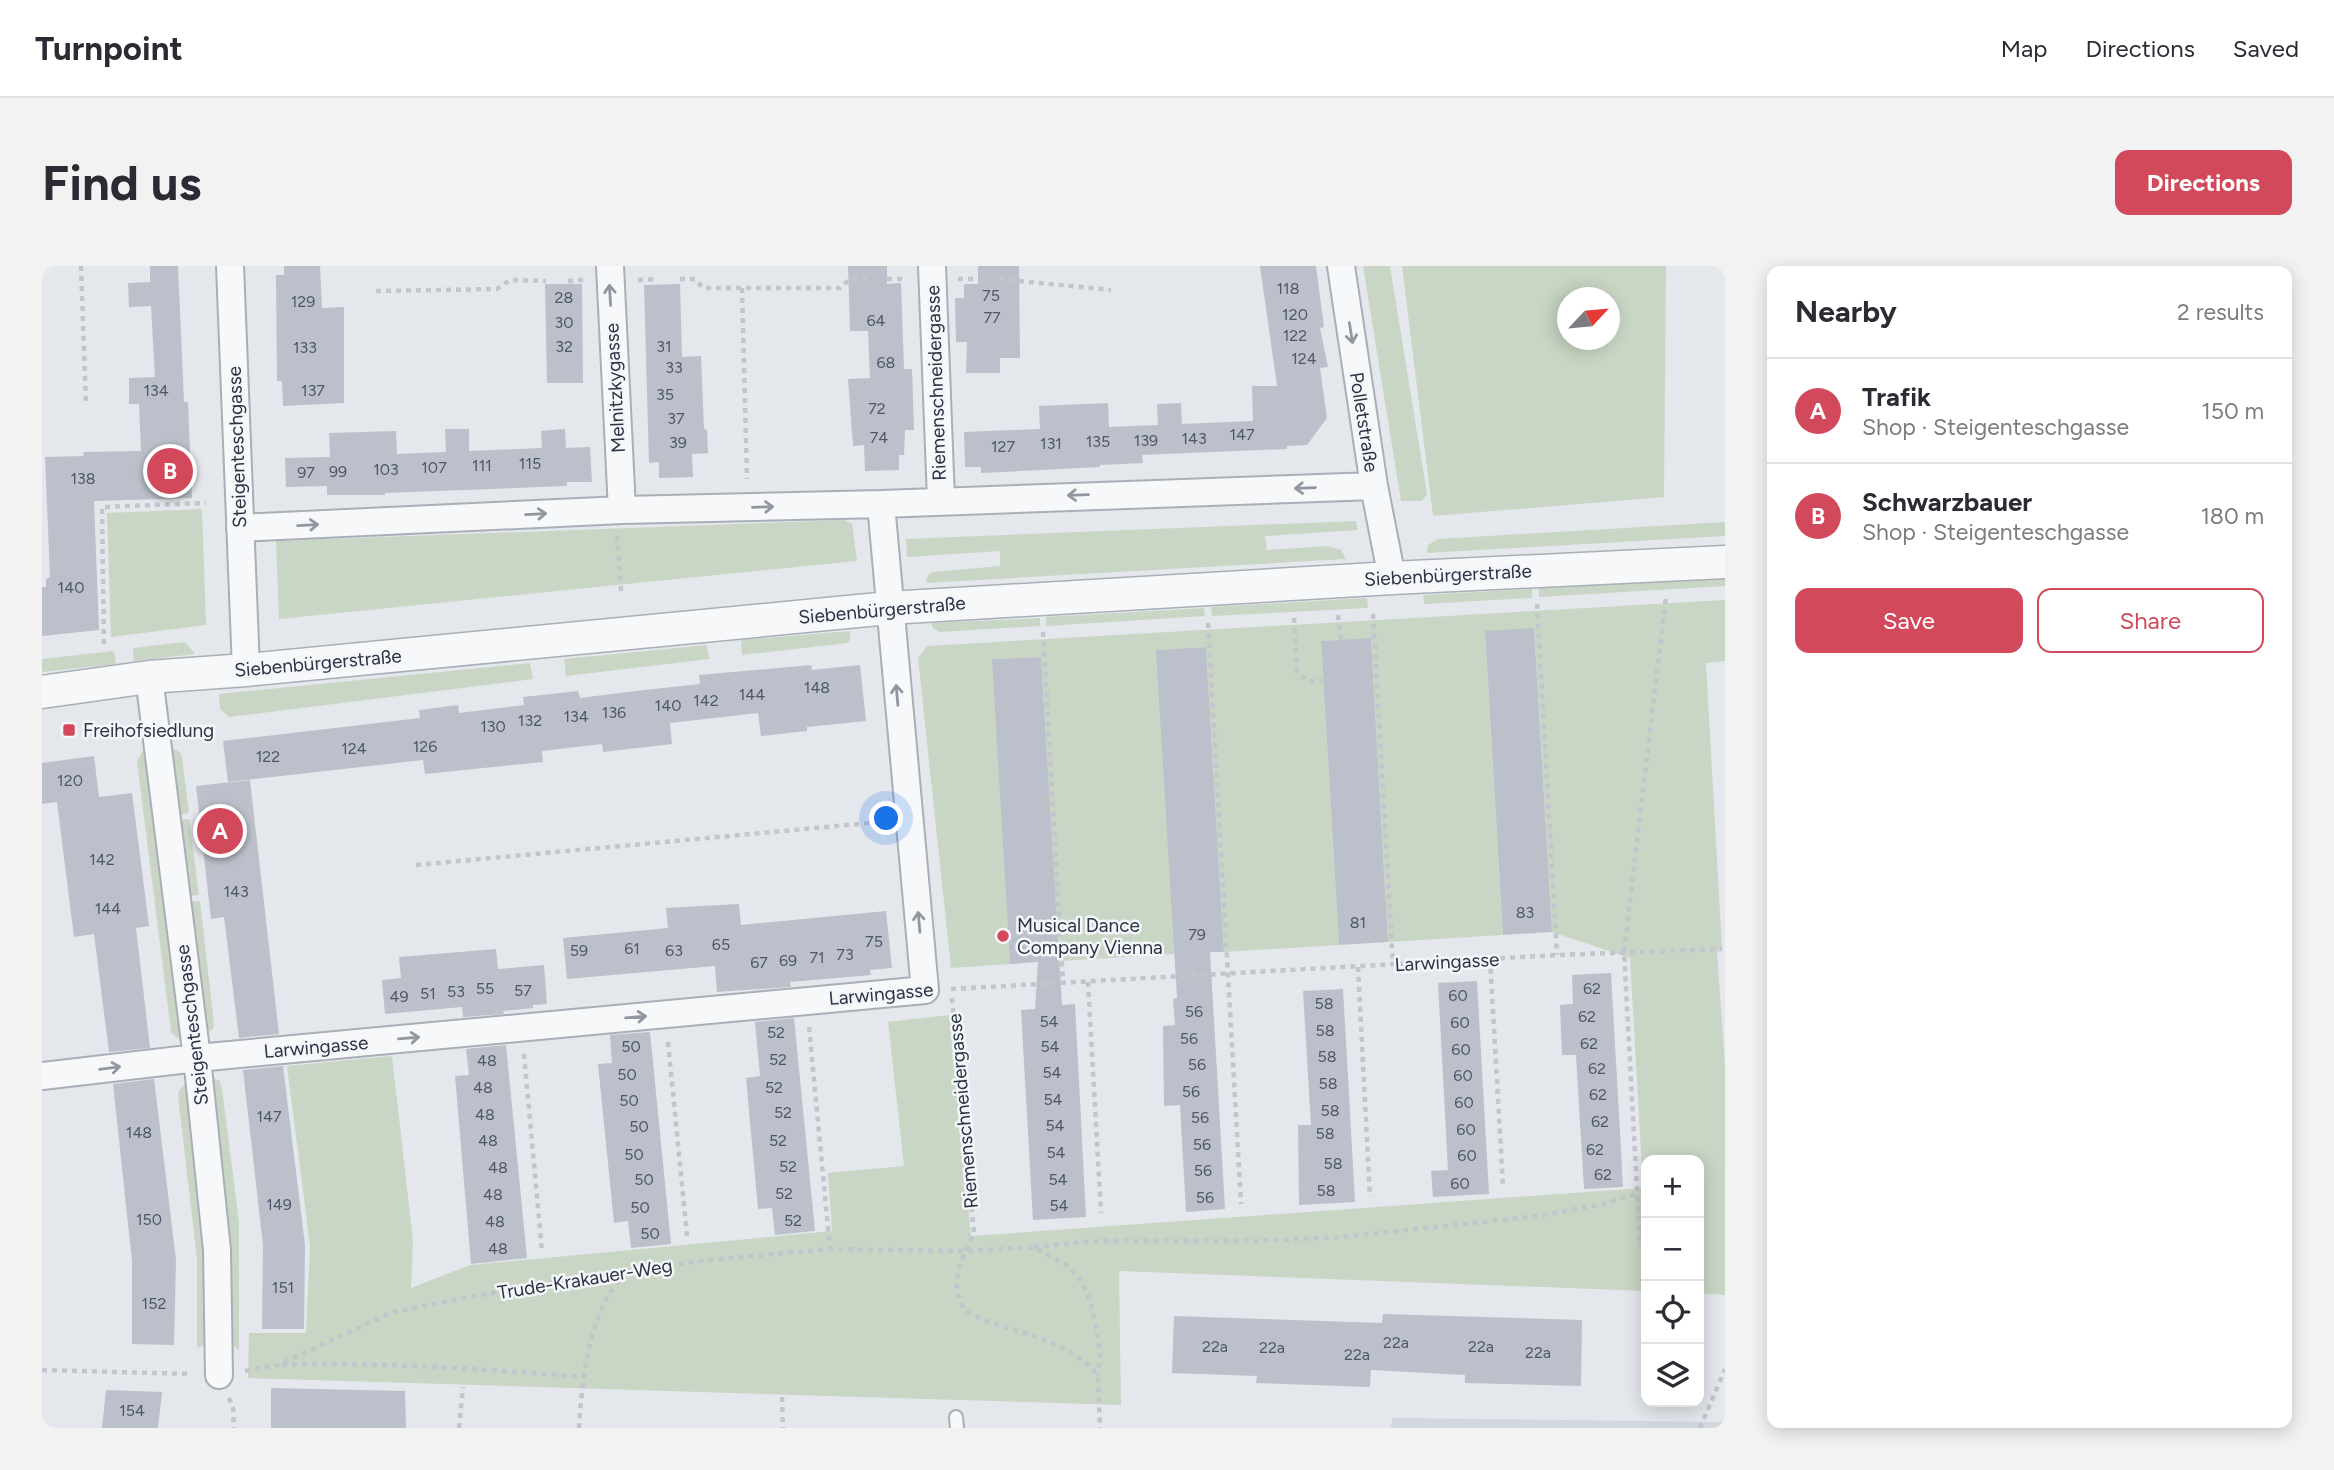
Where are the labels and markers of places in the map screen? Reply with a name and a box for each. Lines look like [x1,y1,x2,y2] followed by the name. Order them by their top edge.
[147,445,193,497] pin: B
[83,719,214,742] place label: Freihofsiedlung
[61,722,77,738] marker: Freihofsiedlung
[197,805,243,857] pin: A
[1017,914,1163,959] place label: Musical Dance Company Vienna
[995,928,1011,944] marker: Musical Dance Company Vienna

